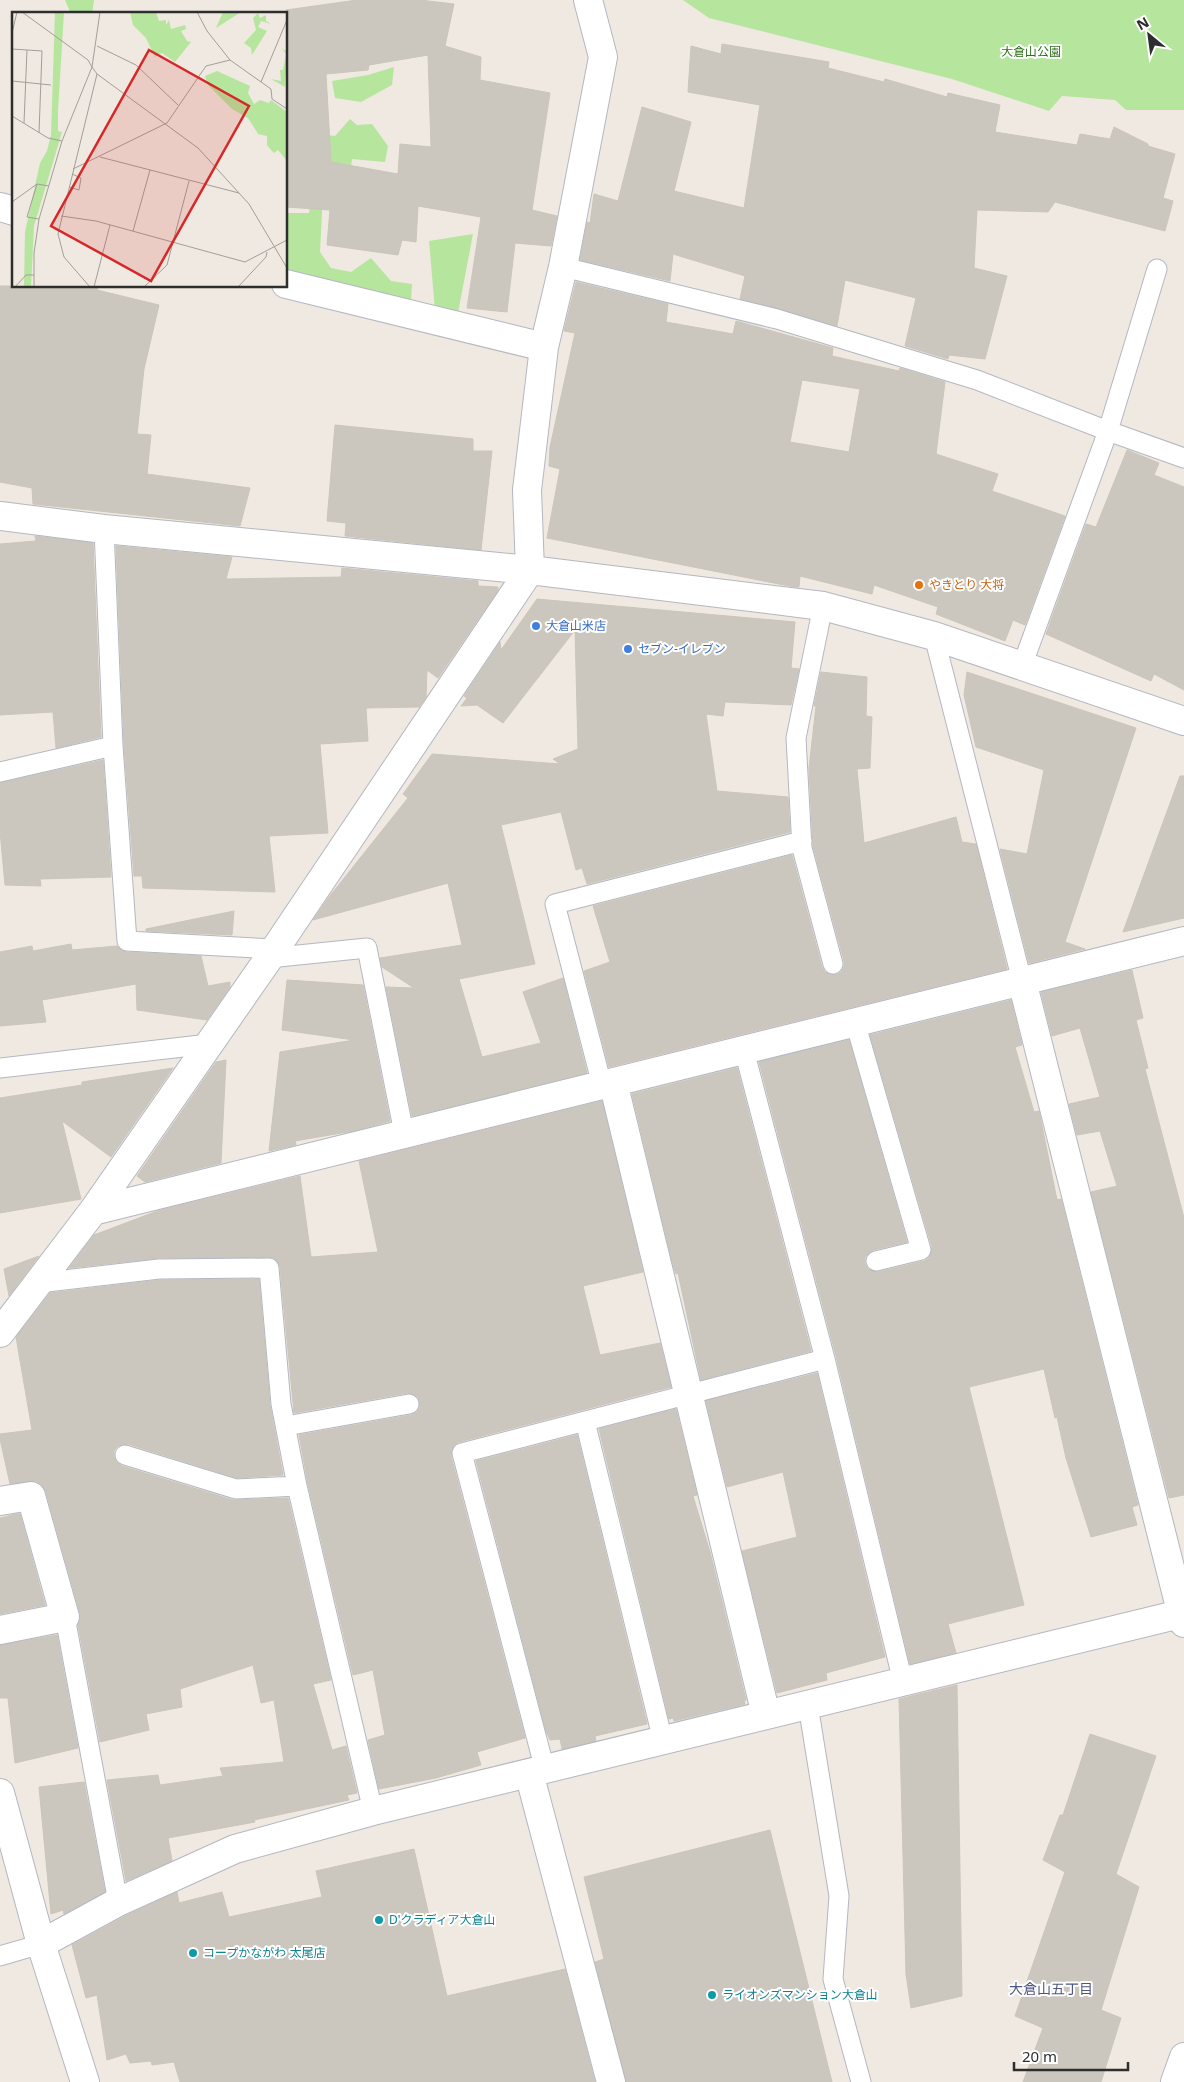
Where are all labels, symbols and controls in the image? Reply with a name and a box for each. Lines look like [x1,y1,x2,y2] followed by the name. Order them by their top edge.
[1124,10,1174,60] north arrow
[12,12,288,288] inset map
[1133,12,1152,34] text: N
[1001,43,1061,60] park label: 大倉山公園
[929,576,1004,593] place label: やきとり 大将
[913,579,925,591] marker: やきとり 大将
[546,617,606,634] place label: 大倉山米店
[530,620,542,632] marker: 大倉山米店
[638,640,726,657] place label: セブン-イレブン
[622,643,634,655] marker: セブン-イレブン
[389,1911,496,1928] place label: D'クラディア大倉山
[373,1914,385,1926] marker: D'クラディア大倉山
[203,1944,325,1961] place label: コープかながわ 太尾店
[187,1947,199,1959] marker: コープかながわ 太尾店
[1009,1979,1093,1998] district label: 大倉山五丁目
[722,1986,878,2003] place label: ライオンズマンション大倉山
[706,1989,718,2001] marker: ライオンズマンション大倉山
[1014,2040,1128,2072] scale bar
[1022,2046,1057,2066] text: 20 m

